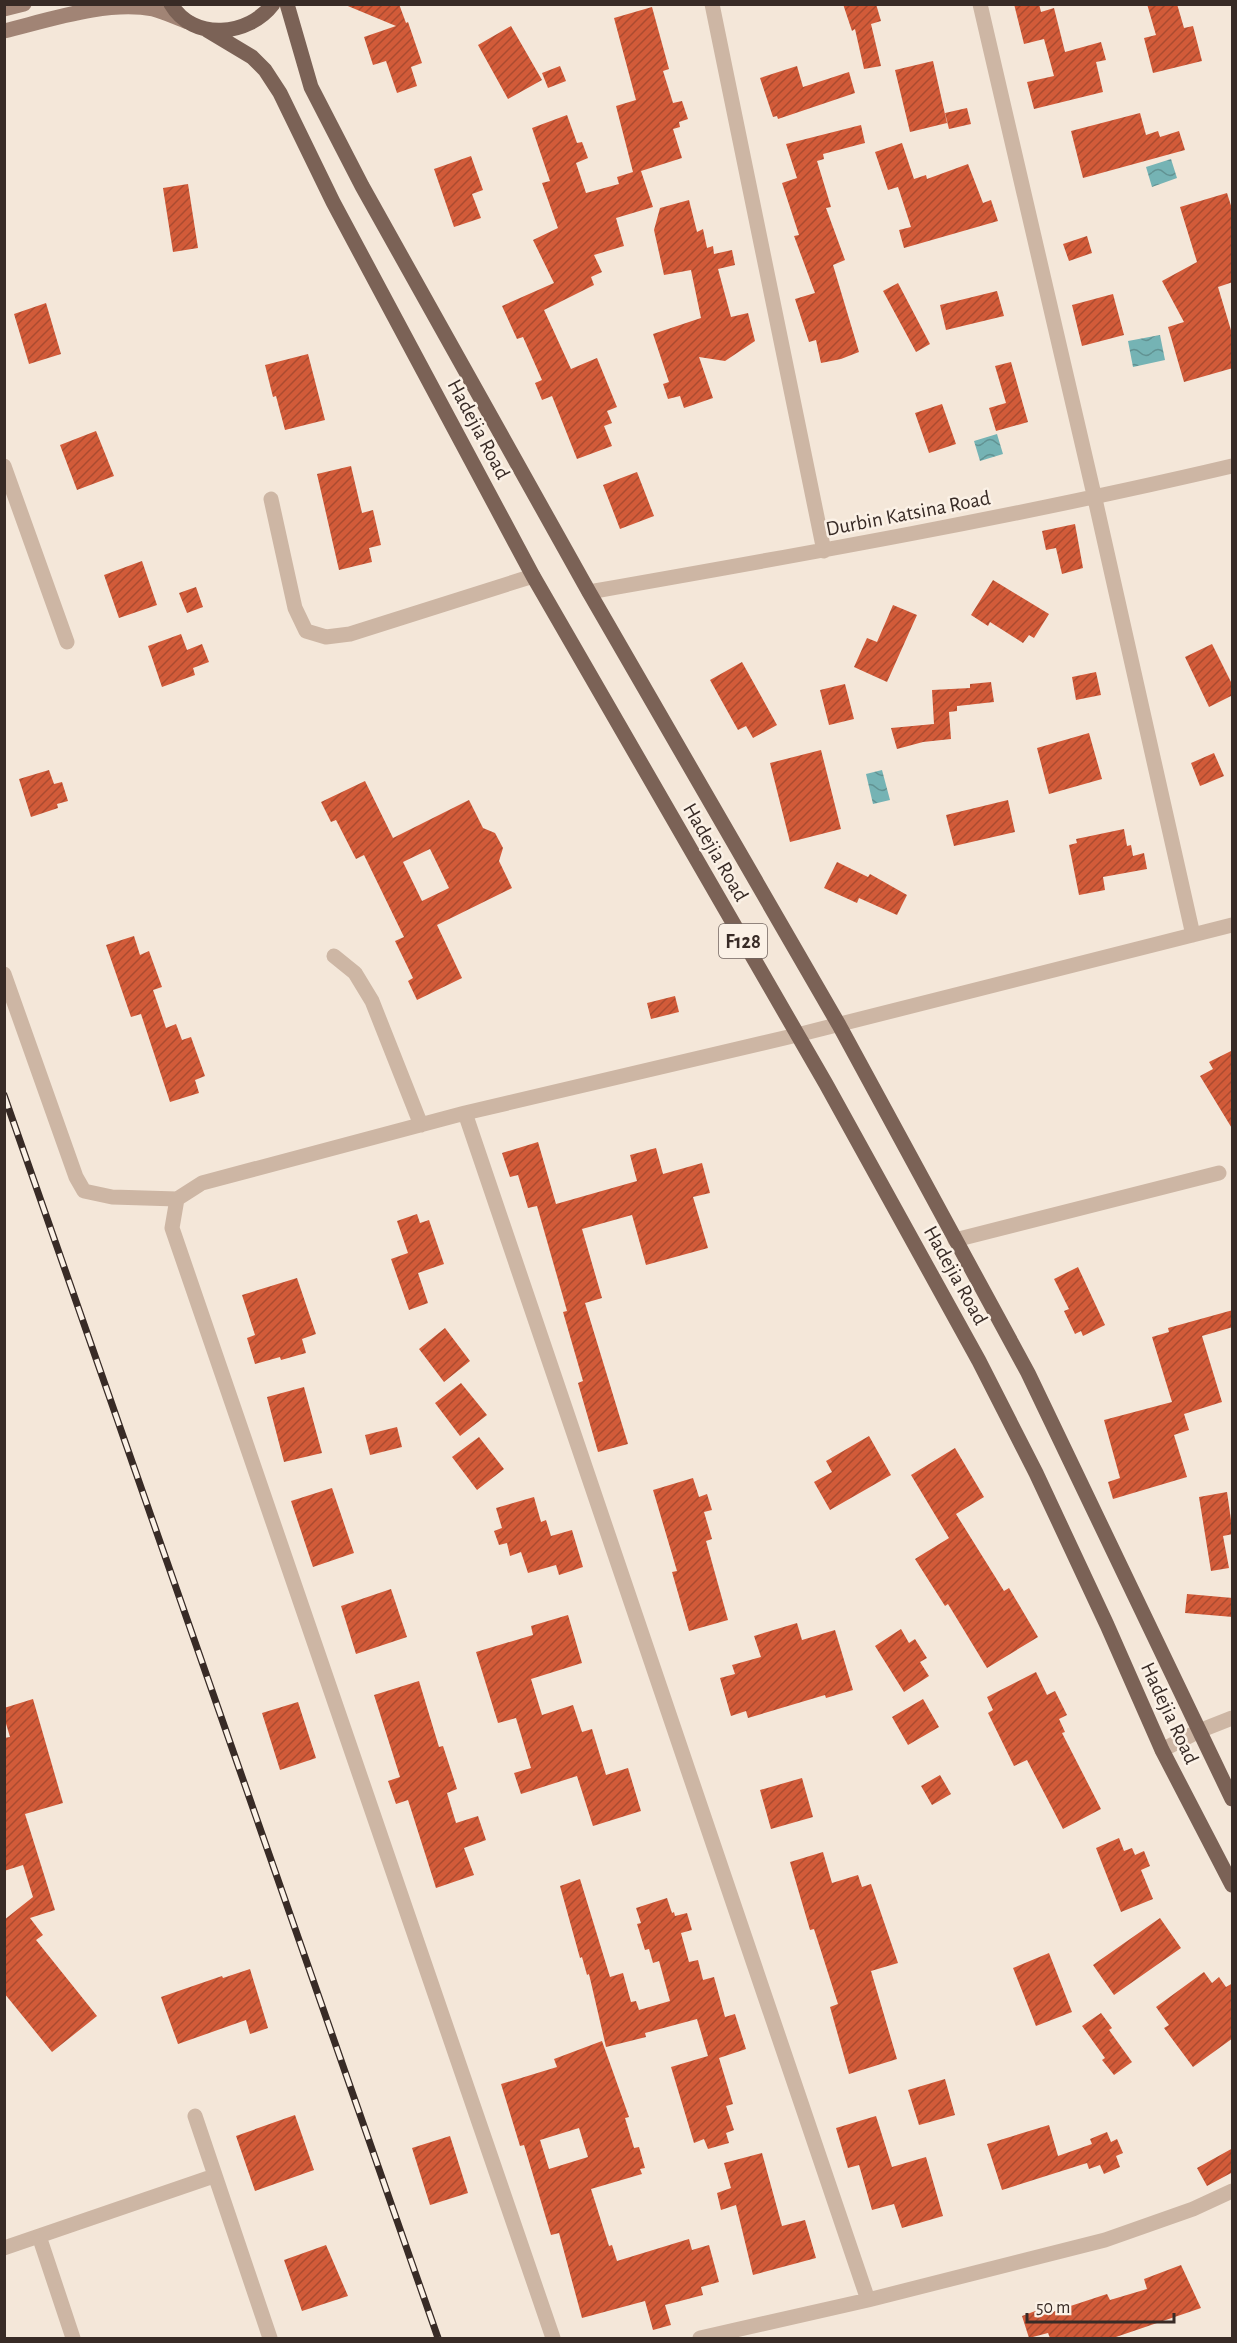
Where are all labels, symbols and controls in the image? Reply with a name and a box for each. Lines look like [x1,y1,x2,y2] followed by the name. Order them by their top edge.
[444,376,514,483] street label: Hadejia Road
[824,487,992,540] street label: Durbin Katsina Road
[679,799,752,905] street label: Hadejia Road
[719,924,767,958] road number: F128
[920,1222,991,1328] street label: Hadejia Road
[1137,1659,1202,1767] street label: Hadejia Road
[1027,2286,1174,2324] scale bar
[1036,2299,1070,2317] text: 50 m

